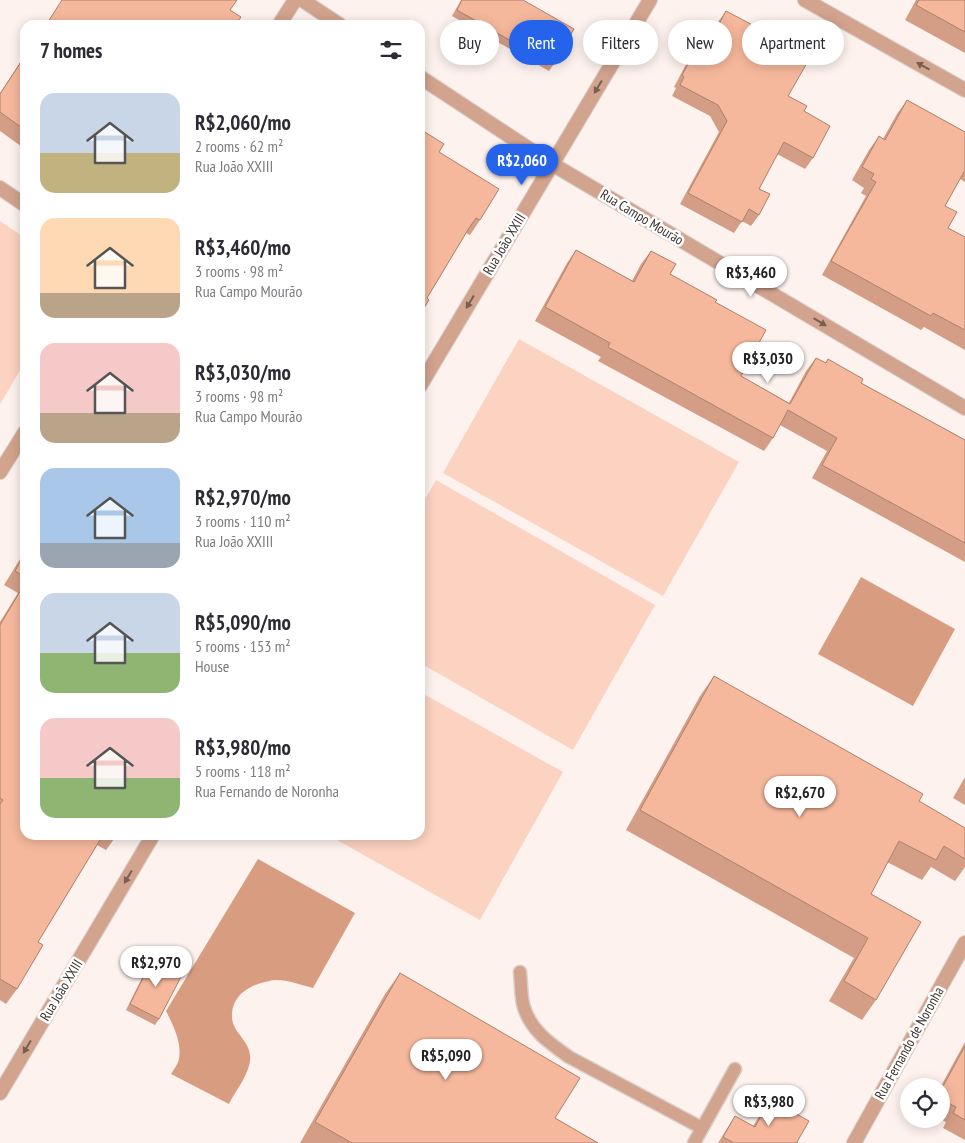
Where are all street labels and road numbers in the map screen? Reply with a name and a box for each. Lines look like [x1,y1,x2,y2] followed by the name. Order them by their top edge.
[597,185,687,249] street label: Rua Campo Mourão
[479,210,529,278] street label: Rua João XXIII
[36,956,86,1024] street label: Rua João XXIII
[871,984,947,1102] street label: Rua Fernando de Noronha

